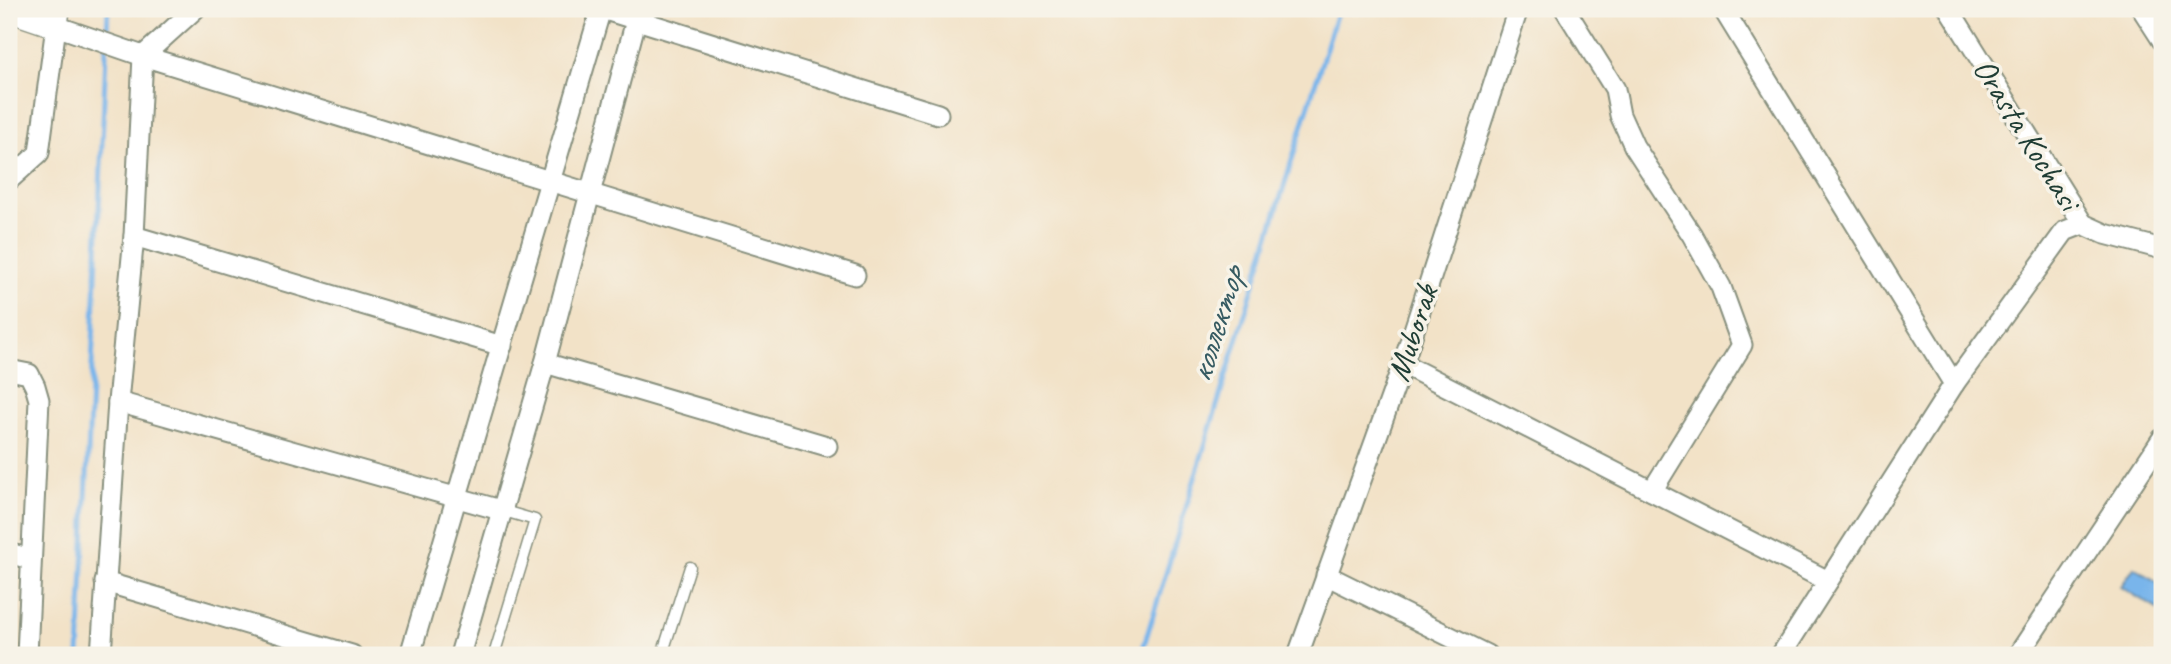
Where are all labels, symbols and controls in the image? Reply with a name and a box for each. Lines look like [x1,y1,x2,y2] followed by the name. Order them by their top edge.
[1964,50,2092,221] street label: Orasta Kochasi
[1177,258,1256,388] water label: коллектор
[1377,278,1448,386] street label: Muborak

